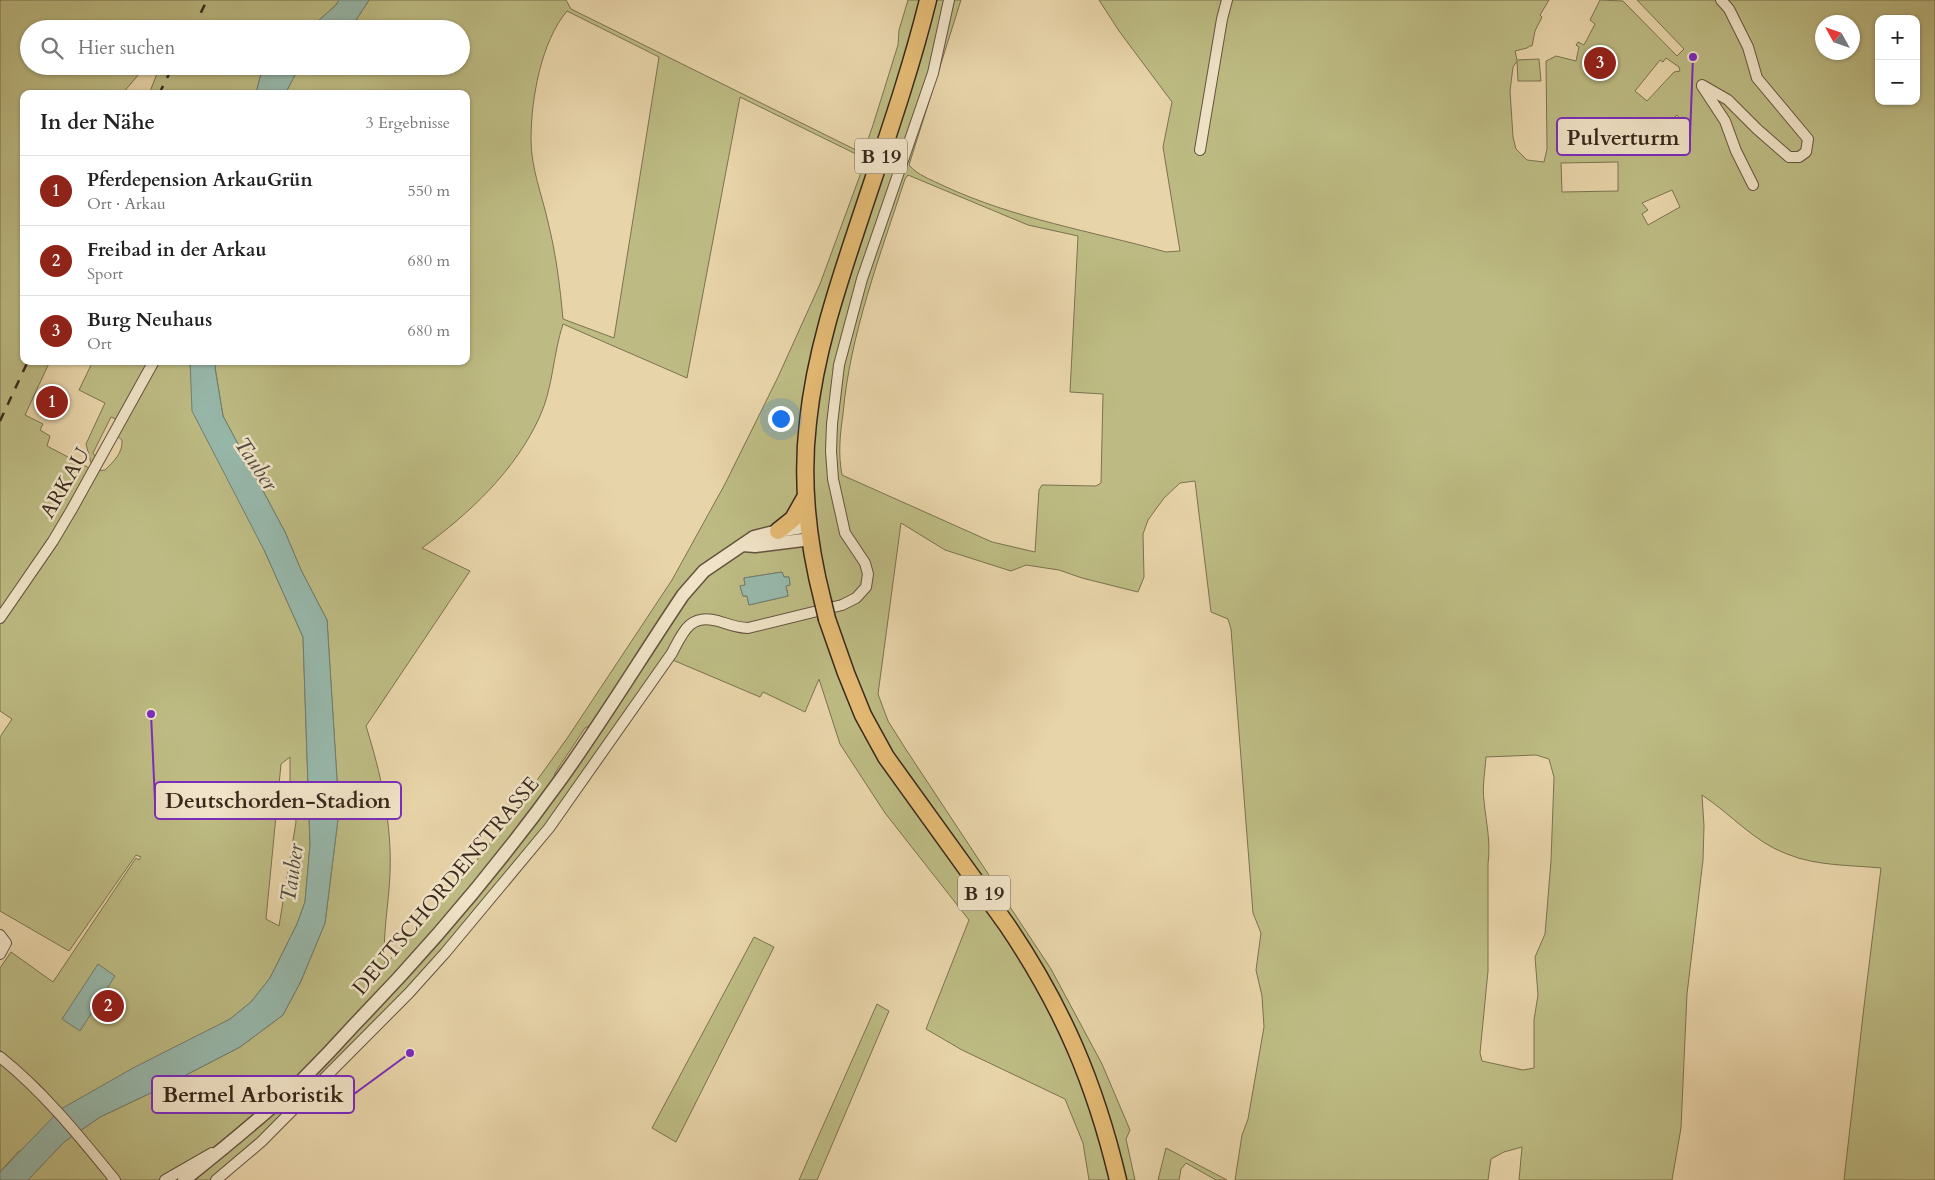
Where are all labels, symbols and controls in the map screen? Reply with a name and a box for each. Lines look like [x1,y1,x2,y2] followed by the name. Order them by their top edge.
[1815,15,1860,60] north arrow
[1875,15,1920,105] map controls
[1875,15,1920,60] button: +
[20,20,470,75] search box
[38,34,66,62] icon: search
[78,35,175,61] text: Hier suchen
[1584,44,1616,82] pin: 3
[1875,60,1920,105] button: −
[40,108,155,137] text: In der Nähe
[365,112,450,134] text: 3 Ergebnisse
[1557,118,1690,155] callout: Pulverturm
[1567,123,1680,153] text: Pulverturm
[855,138,907,174] road number: B 19
[87,167,313,193] text: Pferdepension ArkauGrün
[52,180,60,202] text: 1
[408,180,450,202] text: 550 m
[87,193,166,215] text: Ort · Arkau
[87,237,267,263] text: Freibad in der Arkau
[52,250,60,272] text: 2
[408,250,450,272] text: 680 m
[87,263,123,285] text: Sport
[87,307,212,333] text: Burg Neuhaus
[52,320,60,342] text: 3
[408,320,450,342] text: 680 m
[87,333,112,355] text: Ort
[36,383,68,421] pin: 1
[768,406,794,432] your location
[227,431,285,497] water label: Tauber
[33,442,97,524] street label: ARKAU
[346,771,546,1001] street label: DEUTSCHORDENSTRASSE
[155,782,401,819] callout: Deutschorden-Stadion
[165,786,391,816] text: Deutschorden-Stadion
[273,841,311,904] water label: Tauber
[958,876,1010,910] road number: B 19
[92,987,124,1025] pin: 2
[152,1076,354,1113] callout: Bermel Arboristik
[162,1080,344,1110] text: Bermel Arboristik

